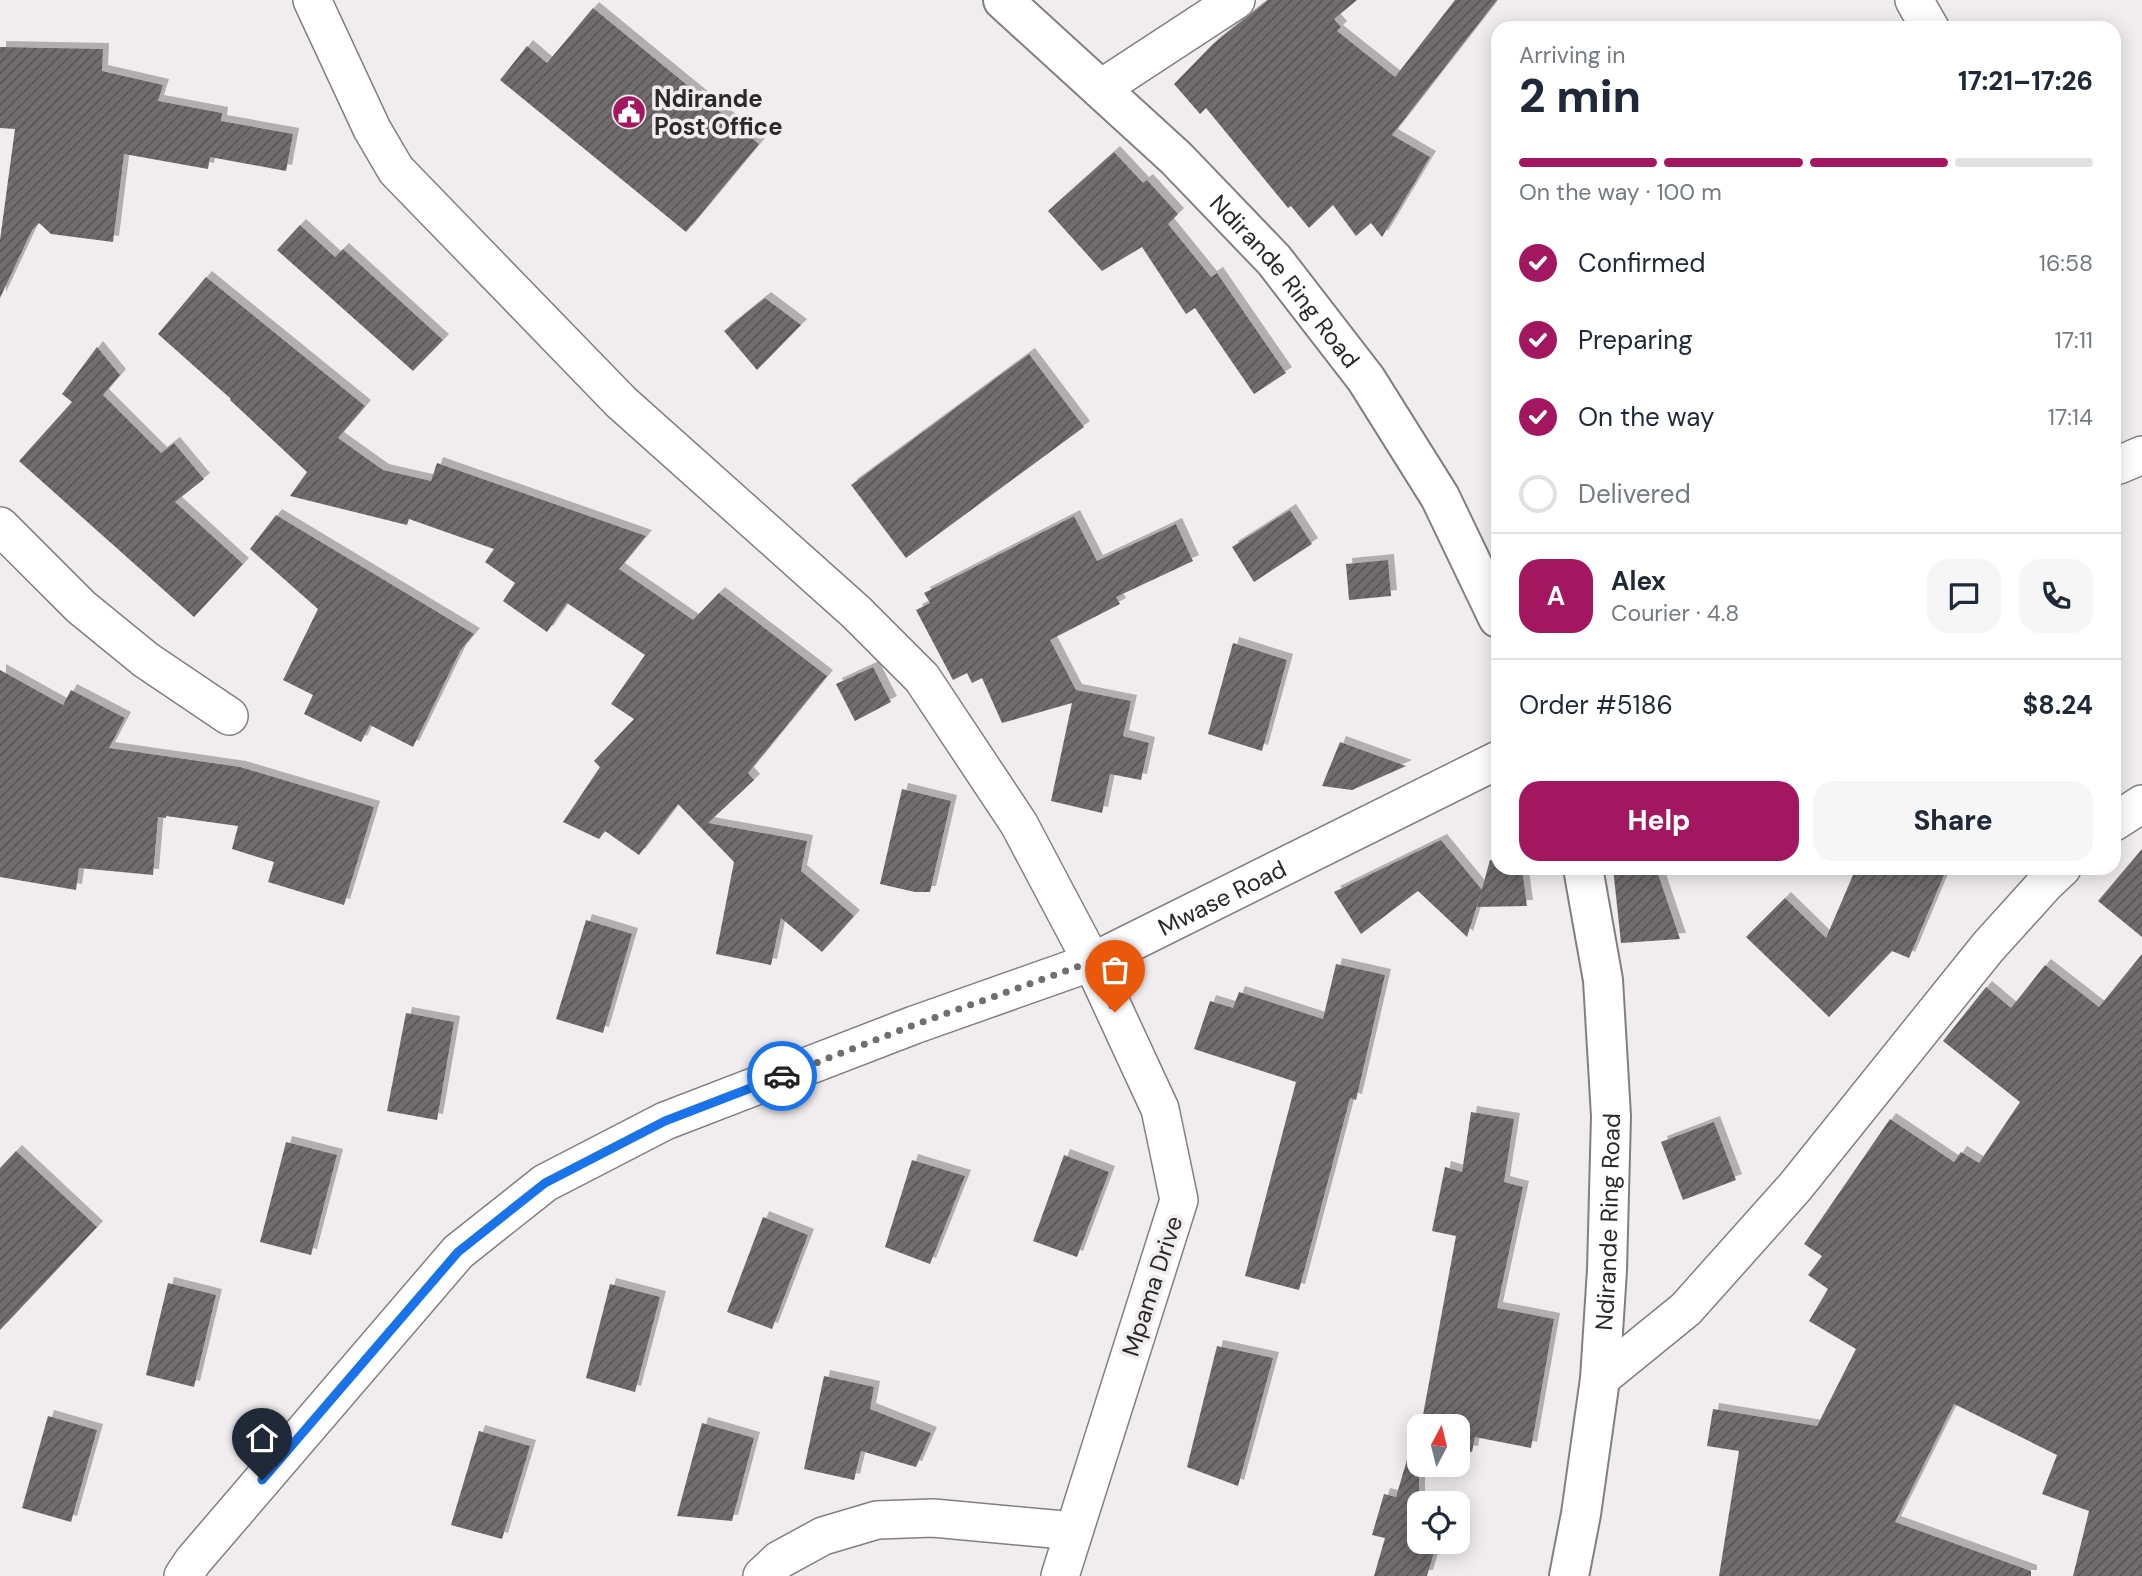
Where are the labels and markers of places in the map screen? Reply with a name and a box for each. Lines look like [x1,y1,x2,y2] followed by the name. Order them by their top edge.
[654,83,783,142] place label: Ndirande Post Office
[610,93,648,131] public building icon: Ndirande Post Office
[1085,940,1145,1012] pin
[232,1408,292,1480] pin

